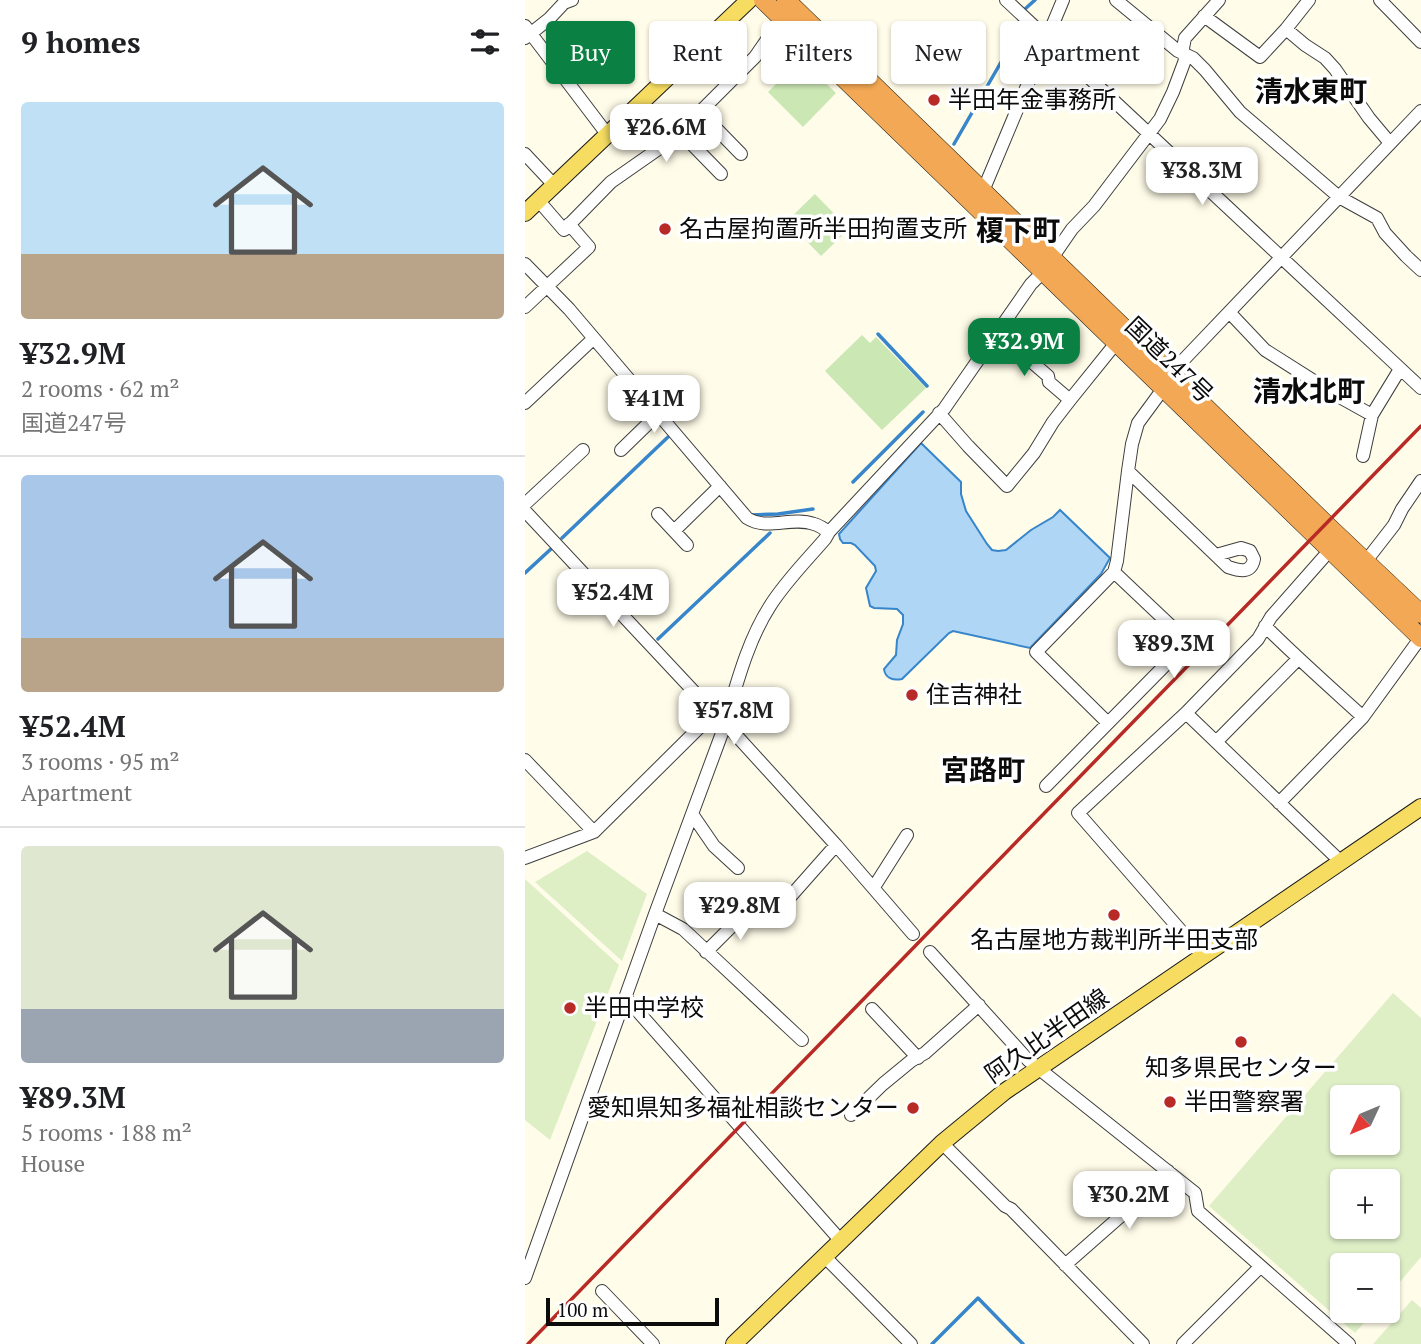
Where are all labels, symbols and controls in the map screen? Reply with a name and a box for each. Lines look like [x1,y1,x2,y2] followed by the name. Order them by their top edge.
[546,21,635,84] chip: Buy
[649,21,747,84] chip: Rent
[761,21,877,84] chip: Filters
[891,21,986,84] chip: New
[1000,21,1164,84] chip: Apartment
[21,22,140,62] text: 9 homes
[466,23,504,61] icon: filters
[1255,72,1367,109] district label: 清水東町
[948,83,1116,115] place label: 半田年金事務所
[926,92,942,108] marker: 半田年金事務所
[609,104,723,164] pin: ¥26.6M
[626,111,706,142] text: ¥26.6M
[200,147,326,273] icon: home
[1145,148,1259,207] pin: ¥38.3M
[1162,154,1242,185] text: ¥38.3M
[976,211,1060,248] district label: 榎下町
[679,212,967,244] place label: 名古屋拘置所半田拘置支所
[657,221,673,237] marker: 名古屋拘置所半田拘置支所
[1119,309,1221,409] street label: 国道247号
[967,318,1081,378] pin: ¥32.9M
[984,325,1064,356] text: ¥32.9M
[21,333,126,373] text: ¥32.9M
[1253,372,1365,409] district label: 清水北町
[21,373,180,404] text: 2 rooms · 62 m²
[613,376,695,435] pin: ¥41M
[624,382,684,413] text: ¥41M
[21,407,127,438] text: 国道247号
[200,521,326,647] icon: home
[556,570,670,629] pin: ¥52.4M
[573,576,653,607] text: ¥52.4M
[1117,620,1231,680] pin: ¥89.3M
[1134,627,1214,658] text: ¥89.3M
[926,678,1022,710] place label: 住吉神社
[904,687,920,703] marker: 住吉神社
[677,688,791,747] pin: ¥57.8M
[695,694,773,725] text: ¥57.8M
[21,706,126,746] text: ¥52.4M
[21,746,180,777] text: 3 rooms · 95 m²
[941,751,1025,788] district label: 宮路町
[21,777,132,808] text: Apartment
[683,883,797,942] pin: ¥29.8M
[700,889,780,920] text: ¥29.8M
[200,892,326,1018] icon: home
[1106,907,1122,923] marker: 名古屋地方裁判所半田支部
[970,923,1258,955] place label: 名古屋地方裁判所半田支部
[978,981,1115,1090] street label: 阿久比半田線
[584,991,704,1023] place label: 半田中学校
[562,1000,578,1016] marker: 半田中学校
[1233,1034,1249,1050] marker: 知多県民センター
[1145,1051,1337,1083] place label: 知多県民センター
[21,1077,126,1117] text: ¥89.3M
[1184,1085,1304,1117] place label: 半田警察署
[1330,1085,1400,1155] north arrow
[1330,1085,1400,1323] map controls
[587,1091,899,1123] place label: 愛知県知多福祉相談センター
[1162,1094,1178,1110] marker: 半田警察署
[905,1100,921,1116] marker: 愛知県知多福祉相談センター
[21,1117,192,1148] text: 5 rooms · 188 m²
[21,1148,85,1179] text: House
[1330,1169,1400,1239] button: +
[1072,1172,1186,1231] pin: ¥30.2M
[1089,1178,1169,1209] text: ¥30.2M
[1330,1253,1400,1323] button: −
[546,1295,719,1327] scale bar
[557,1297,608,1322] text: 100 m

